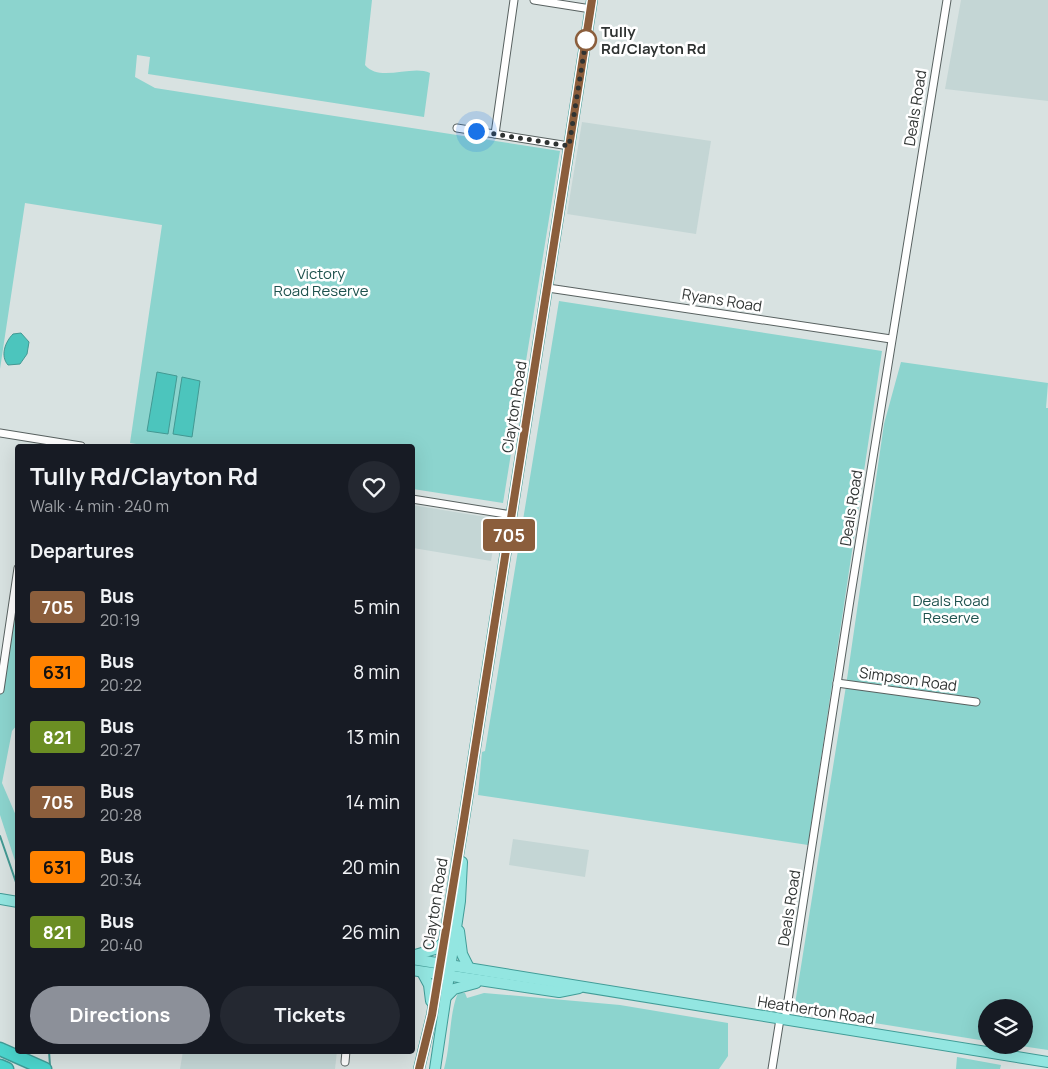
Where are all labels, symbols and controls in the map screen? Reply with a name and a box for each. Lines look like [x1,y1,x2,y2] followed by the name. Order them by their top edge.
[601,21,706,59] place label: Tully Rd/Clayton Rd
[575,29,597,51] marker: Tully Rd/Clayton Rd
[899,68,931,148] street label: Deals Road
[464,119,489,144] your location
[274,263,369,301] park label: Victory Road Reserve
[680,283,764,317] street label: Ryans Road
[496,360,532,454] street label: Clayton Road
[30,459,258,492] text: Tully Rd/Clayton Rd
[348,461,400,513] button: heart
[835,468,867,548] street label: Deals Road
[30,495,169,517] text: Walk · 4 min · 240 m
[480,519,538,551] line badge: 705
[493,523,525,547] text: 705
[30,538,134,564] text: Departures
[100,583,134,609] text: Bus
[913,590,989,628] park label: Deals Road Reserve
[353,594,400,620] text: 5 min
[42,595,74,619] text: 705
[100,609,140,631] text: 20:19
[100,648,134,674] text: Bus
[353,659,400,685] text: 8 min
[43,660,72,684] text: 631
[858,662,958,696] street label: Simpson Road
[100,674,142,696] text: 20:22
[100,713,134,739] text: Bus
[346,724,400,750] text: 13 min
[43,725,72,749] text: 821
[100,739,141,761] text: 20:27
[100,778,134,804] text: Bus
[346,789,400,815] text: 14 min
[42,790,74,814] text: 705
[100,804,142,826] text: 20:28
[100,843,134,869] text: Bus
[342,854,400,880] text: 20 min
[43,855,72,879] text: 631
[417,857,453,951] street label: Clayton Road
[773,868,805,948] street label: Deals Road
[100,869,142,891] text: 20:34
[100,908,134,934] text: Bus
[342,919,400,945] text: 26 min
[43,920,72,944] text: 821
[100,934,143,956] text: 20:40
[30,986,210,1044] button: Directions
[220,986,400,1044] button: Tickets
[756,990,876,1030] street label: Heatherton Road
[978,999,1033,1054] map controls
[978,999,1033,1054] button: layers

